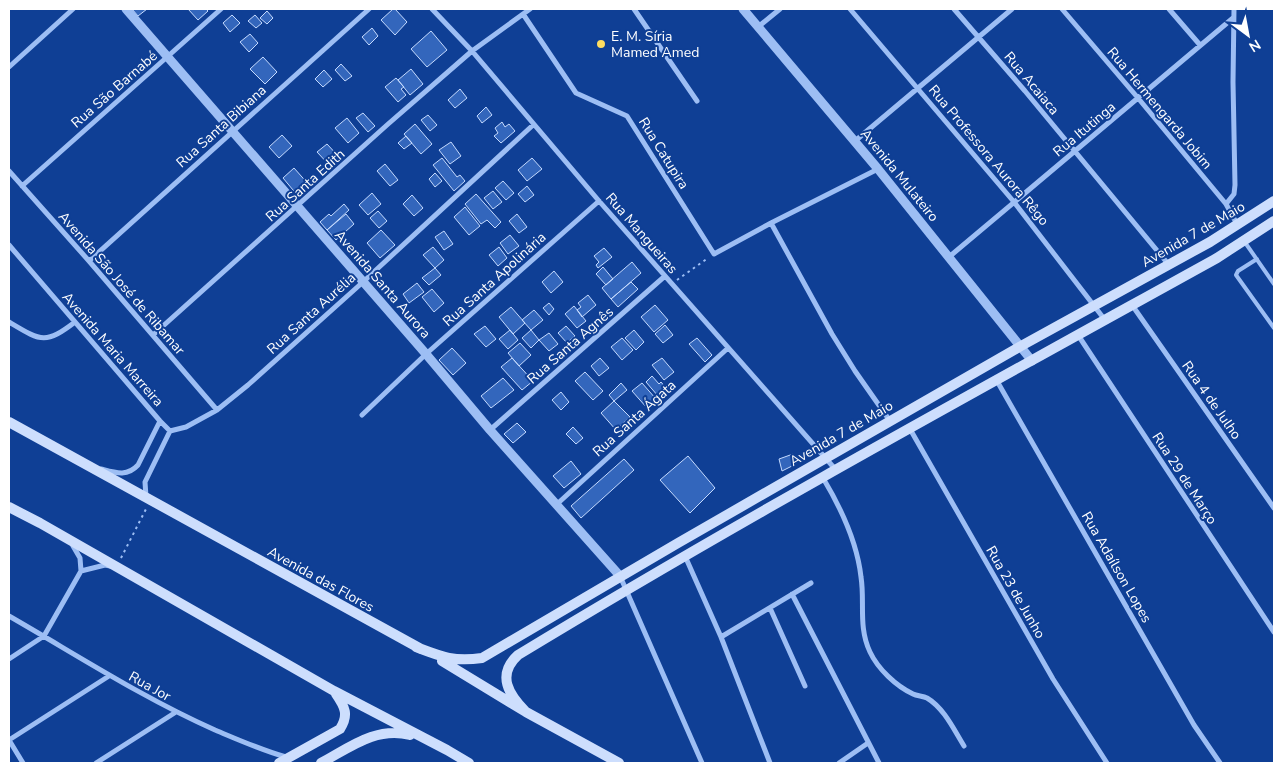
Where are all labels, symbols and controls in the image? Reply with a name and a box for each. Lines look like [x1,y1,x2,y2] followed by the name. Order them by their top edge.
[1223,10,1273,60] north arrow
[611,27,699,62] place label: E. M. Síria Mamed Amed
[1245,35,1264,56] text: N
[595,38,607,50] marker: E. M. Síria Mamed Amed
[1103,43,1216,173] street label: Rua Hermengarda Jobim
[67,47,162,132] street label: Rua São Barnabé
[1000,48,1064,119] street label: Rua Acaiaca
[172,81,270,172] street label: Rua Santa Bibiana
[924,81,1053,230] street label: Rua Professora Aurora Rêgo
[1049,98,1120,161] street label: Rua Itutinga
[634,114,693,193] street label: Rua Catupira
[856,125,943,226] street label: Avenida Mulateiro
[262,145,349,226] street label: Rua Santa Edith
[601,189,682,278] street label: Rua Mangueiras
[1138,197,1249,272] street label: Avenida 7 de Maio
[54,208,189,359] street label: Avenida São José de Ribamar
[330,226,435,343] street label: Avenida Santa Aurora
[439,228,550,331] street label: Rua Santa Apolinária
[263,268,360,358] street label: Rua Santa Aurélia
[58,288,168,411] street label: Avenida Maria Marreira
[523,302,618,388] street label: Rua Santa Agnês
[1178,357,1246,443] street label: Rua 4 de Julho
[589,376,680,461] street label: Rua Santa Ágata
[786,396,897,471] street label: Avenida 7 de Maio
[1148,429,1222,528] street label: Rua 29 de Março
[1077,508,1156,626] street label: Rua Adaílson Lopes
[264,542,378,617] street label: Avenida das Flores
[981,543,1050,642] street label: Rua 23 de Junho
[125,667,174,706] street label: Rua Jor

